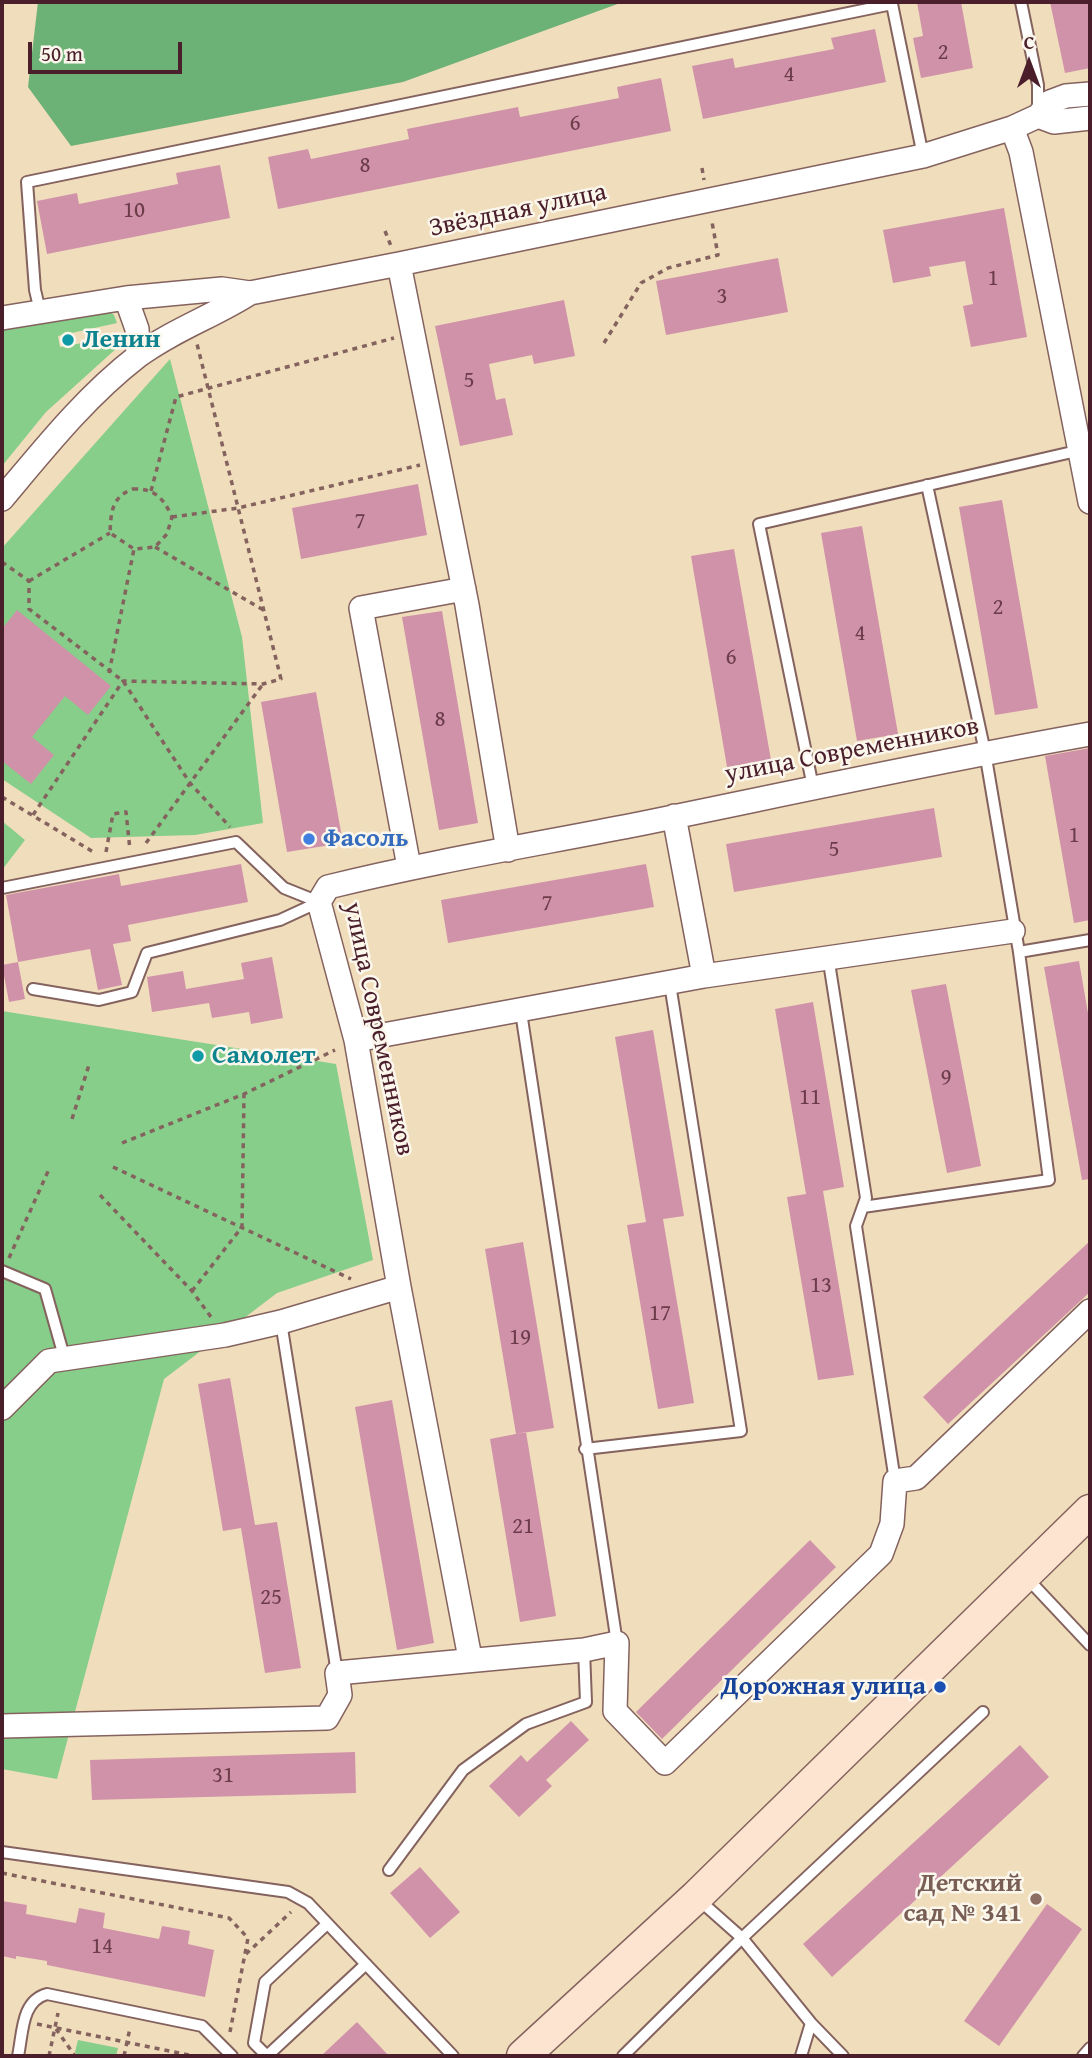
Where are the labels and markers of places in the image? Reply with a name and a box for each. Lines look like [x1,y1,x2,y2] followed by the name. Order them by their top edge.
[82,324,160,356] place label: Ленин
[60,332,76,348] marker: Ленин
[323,823,409,855] place label: Фасоль
[301,831,317,847] marker: Фасоль
[212,1040,315,1072] place label: Самолет
[190,1048,206,1064] marker: Самолет
[721,1671,926,1703] place label: Дорожная улица
[932,1679,948,1695] marker: Дорожная улица
[903,1868,1022,1930] place label: Детский сад № 341
[1028,1891,1044,1907] marker: Детский сад № 341

